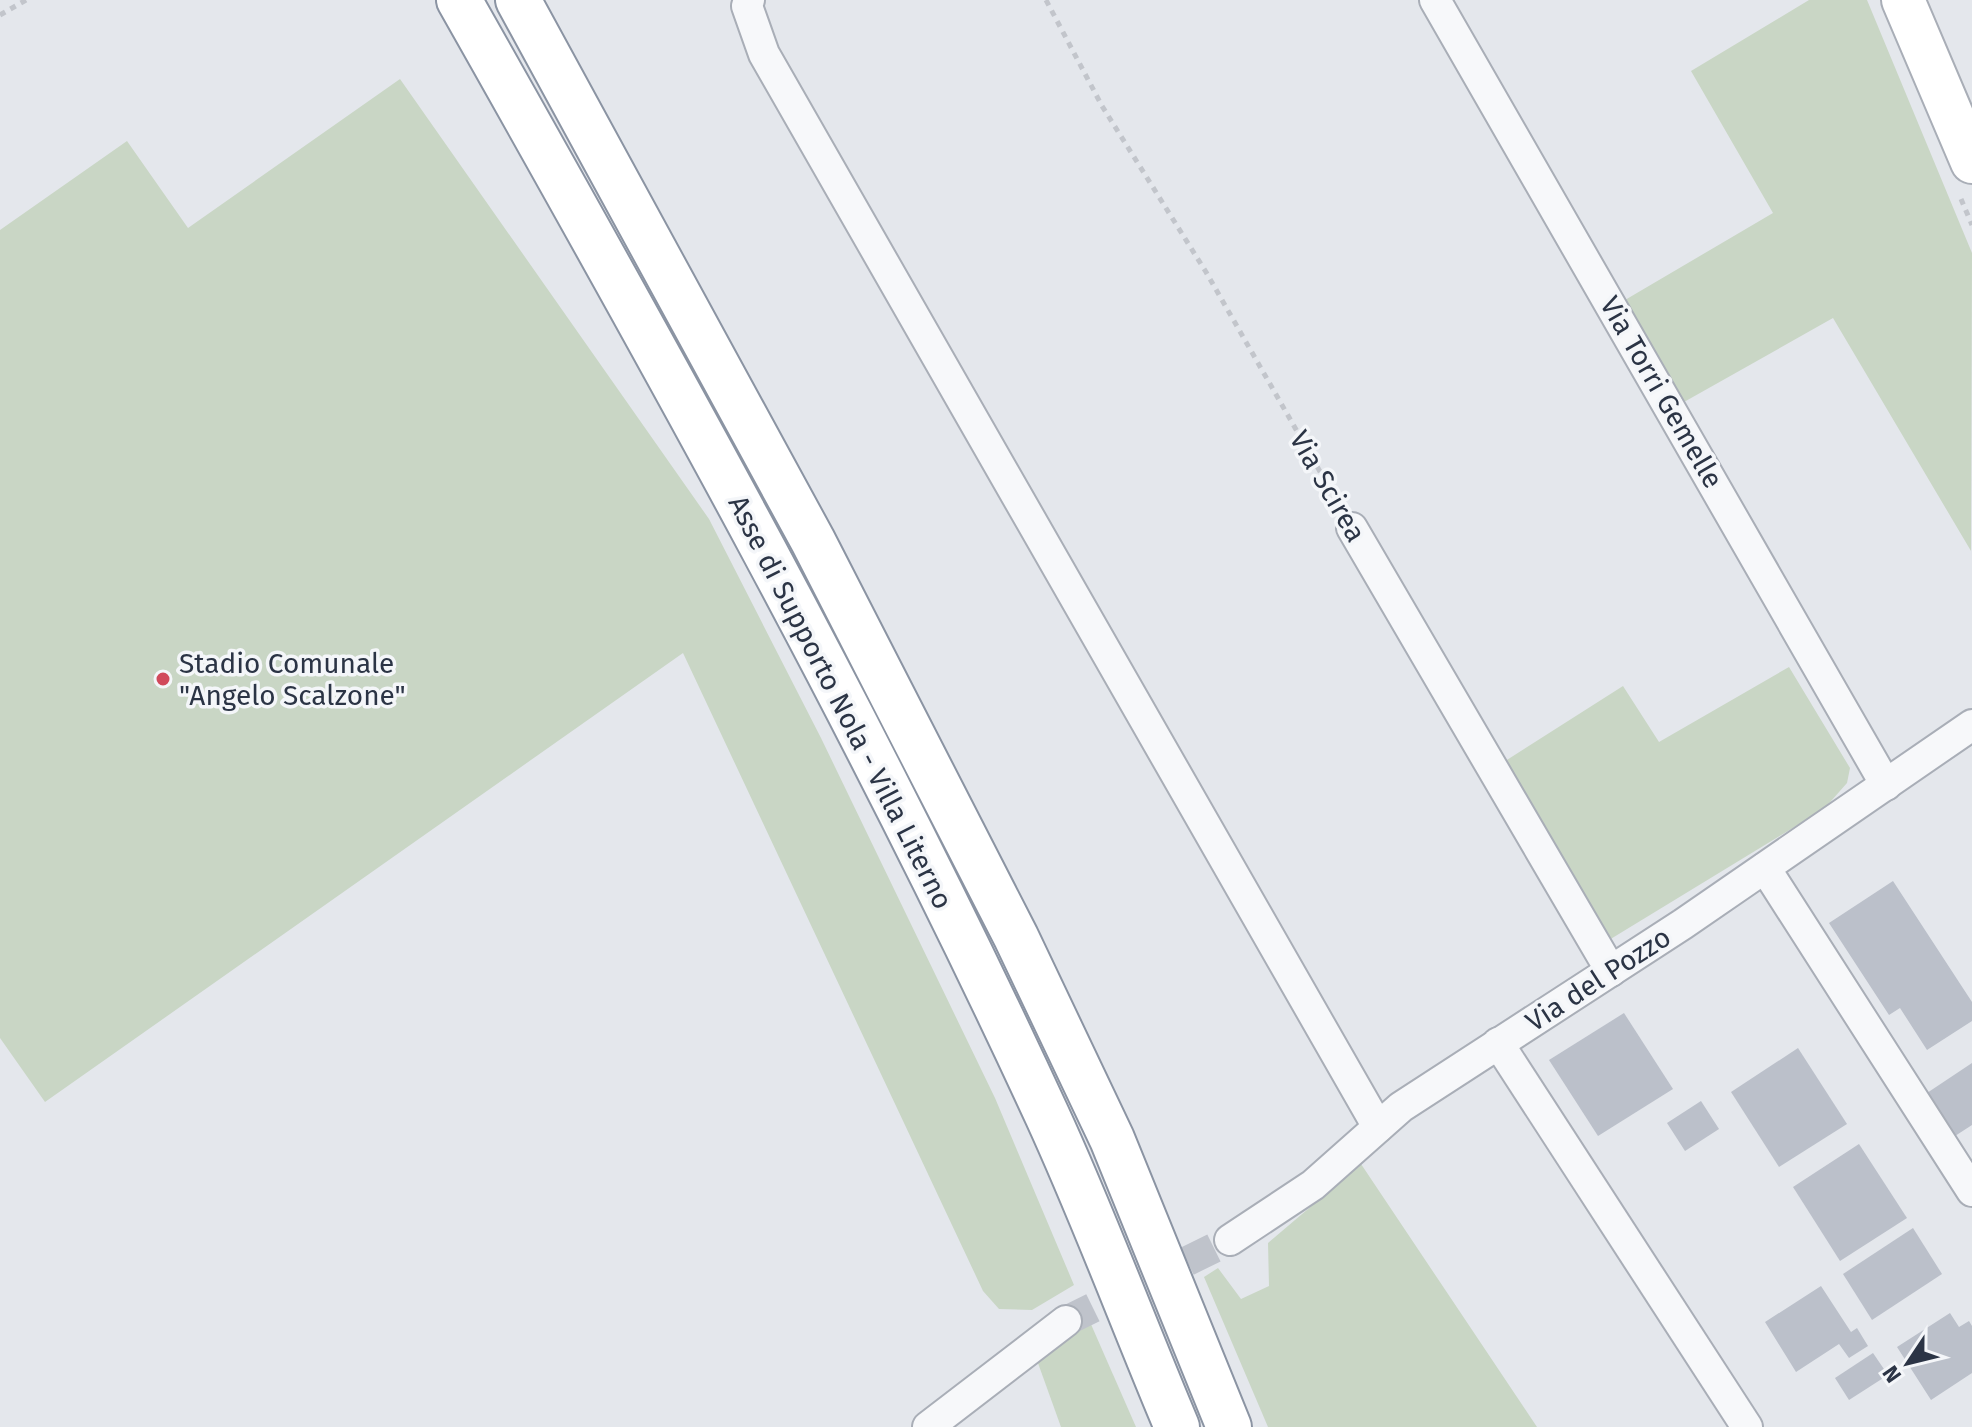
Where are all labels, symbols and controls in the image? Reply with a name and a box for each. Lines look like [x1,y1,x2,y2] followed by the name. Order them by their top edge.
[1593,290,1730,494] street label: Via Torri Gemelle
[1283,425,1373,548] street label: Via Scirea
[721,490,960,915] street label: Asse di Supporto Nola - Villa Literno
[179,647,406,712] place label: Stadio Comunale "Angelo Scalzone"
[154,670,172,688] marker: Stadio Comunale "Angelo Scalzone"
[1520,920,1677,1038] street label: Via del Pozzo
[1868,1323,1948,1403] north arrow
[1877,1360,1907,1388] text: N

